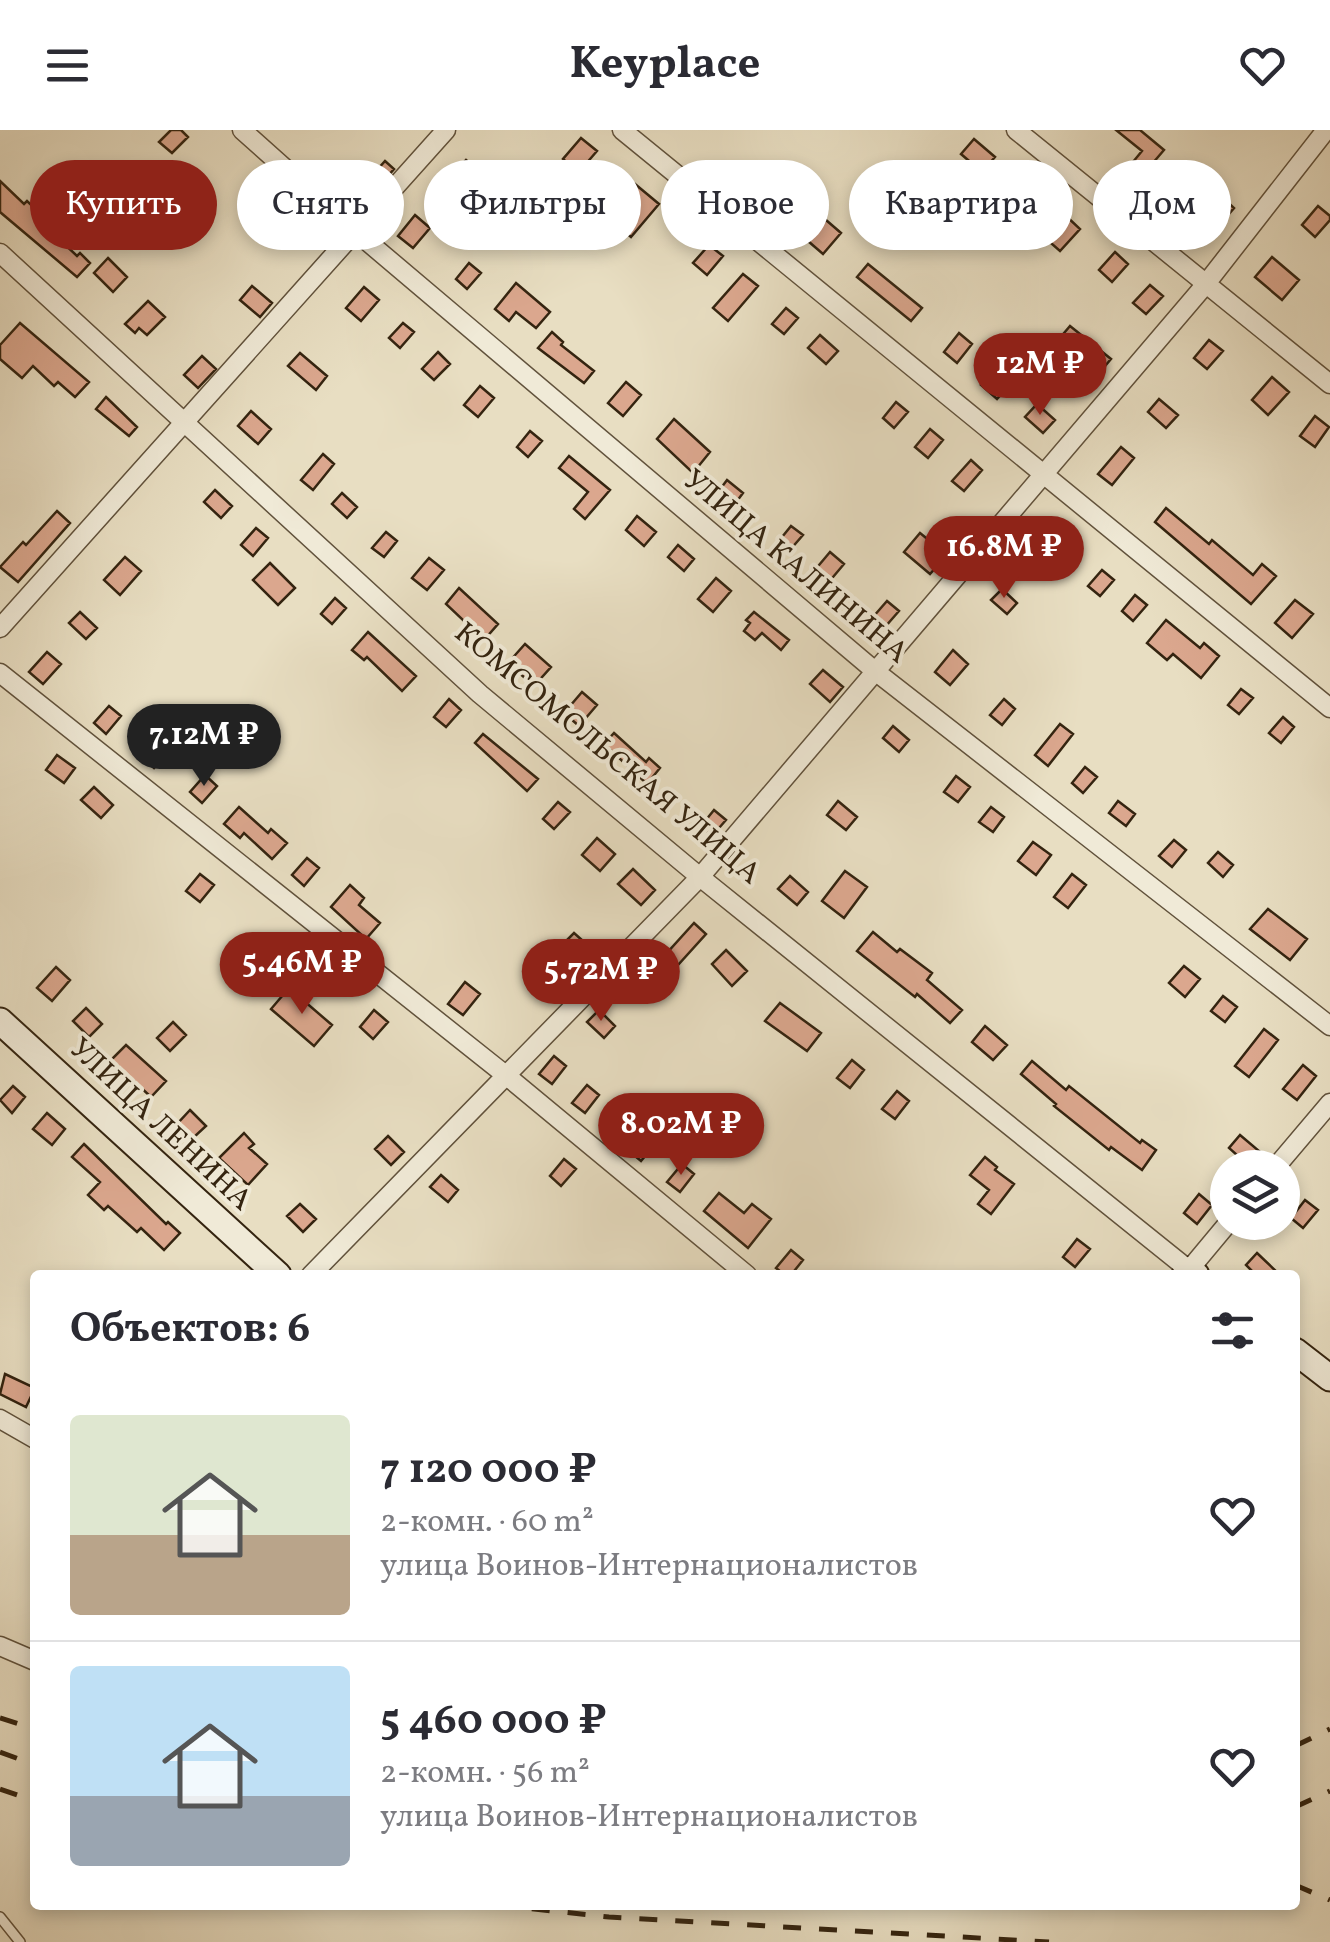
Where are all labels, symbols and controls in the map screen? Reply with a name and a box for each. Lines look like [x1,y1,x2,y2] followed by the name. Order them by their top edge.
[570,34,760,97] text: Keyplace
[40,38,95,93] icon: menu
[1235,38,1290,93] icon: heart
[30,160,217,250] chip: Купить
[237,160,404,250] chip: Снять
[424,160,641,250] chip: Фильтры
[661,160,829,250] chip: Новое
[849,160,1073,250] chip: Квартира
[1093,160,1231,250] chip: Дом
[970,333,1110,418] pin: 12M ₽
[996,343,1084,387] text: 12M ₽
[673,460,917,674] street label: УЛИЦА КАЛИНИНА
[912,516,1096,601] pin: 16.8M ₽
[946,526,1062,570] text: 16.8M ₽
[445,613,769,895] street label: КОМСОМОЛЬСКАЯ УЛИЦА
[112,704,296,789] pin: 7.12M ₽
[149,714,259,758] text: 7.12M ₽
[210,932,394,1017] pin: 5.46M ₽
[509,939,693,1024] pin: 5.72M ₽
[242,942,362,986] text: 5.46M ₽
[544,949,658,993] text: 5.72M ₽
[59,1029,261,1221] street label: УЛИЦА ЛЕНИНА
[589,1093,773,1178] pin: 8.02M ₽
[620,1103,742,1147] text: 8.02M ₽
[1210,1150,1300,1240] map controls
[1210,1150,1300,1240] button: layers
[70,1301,310,1360] text: Объектов: 6
[1205,1303,1260,1358] icon: filters
[380,1442,597,1501] text: 7 120 000 ₽
[150,1455,270,1575] icon: home
[1205,1488,1260,1543] icon: heart
[380,1501,594,1545] text: 2-комн. · 60 m²
[380,1545,918,1589] text: улица Воинов-Интернационалистов
[380,1693,607,1752] text: 5 460 000 ₽
[150,1706,270,1826] icon: home
[1205,1739,1260,1794] icon: heart
[380,1752,590,1796] text: 2-комн. · 56 m²
[380,1796,918,1840] text: улица Воинов-Интернационалистов

